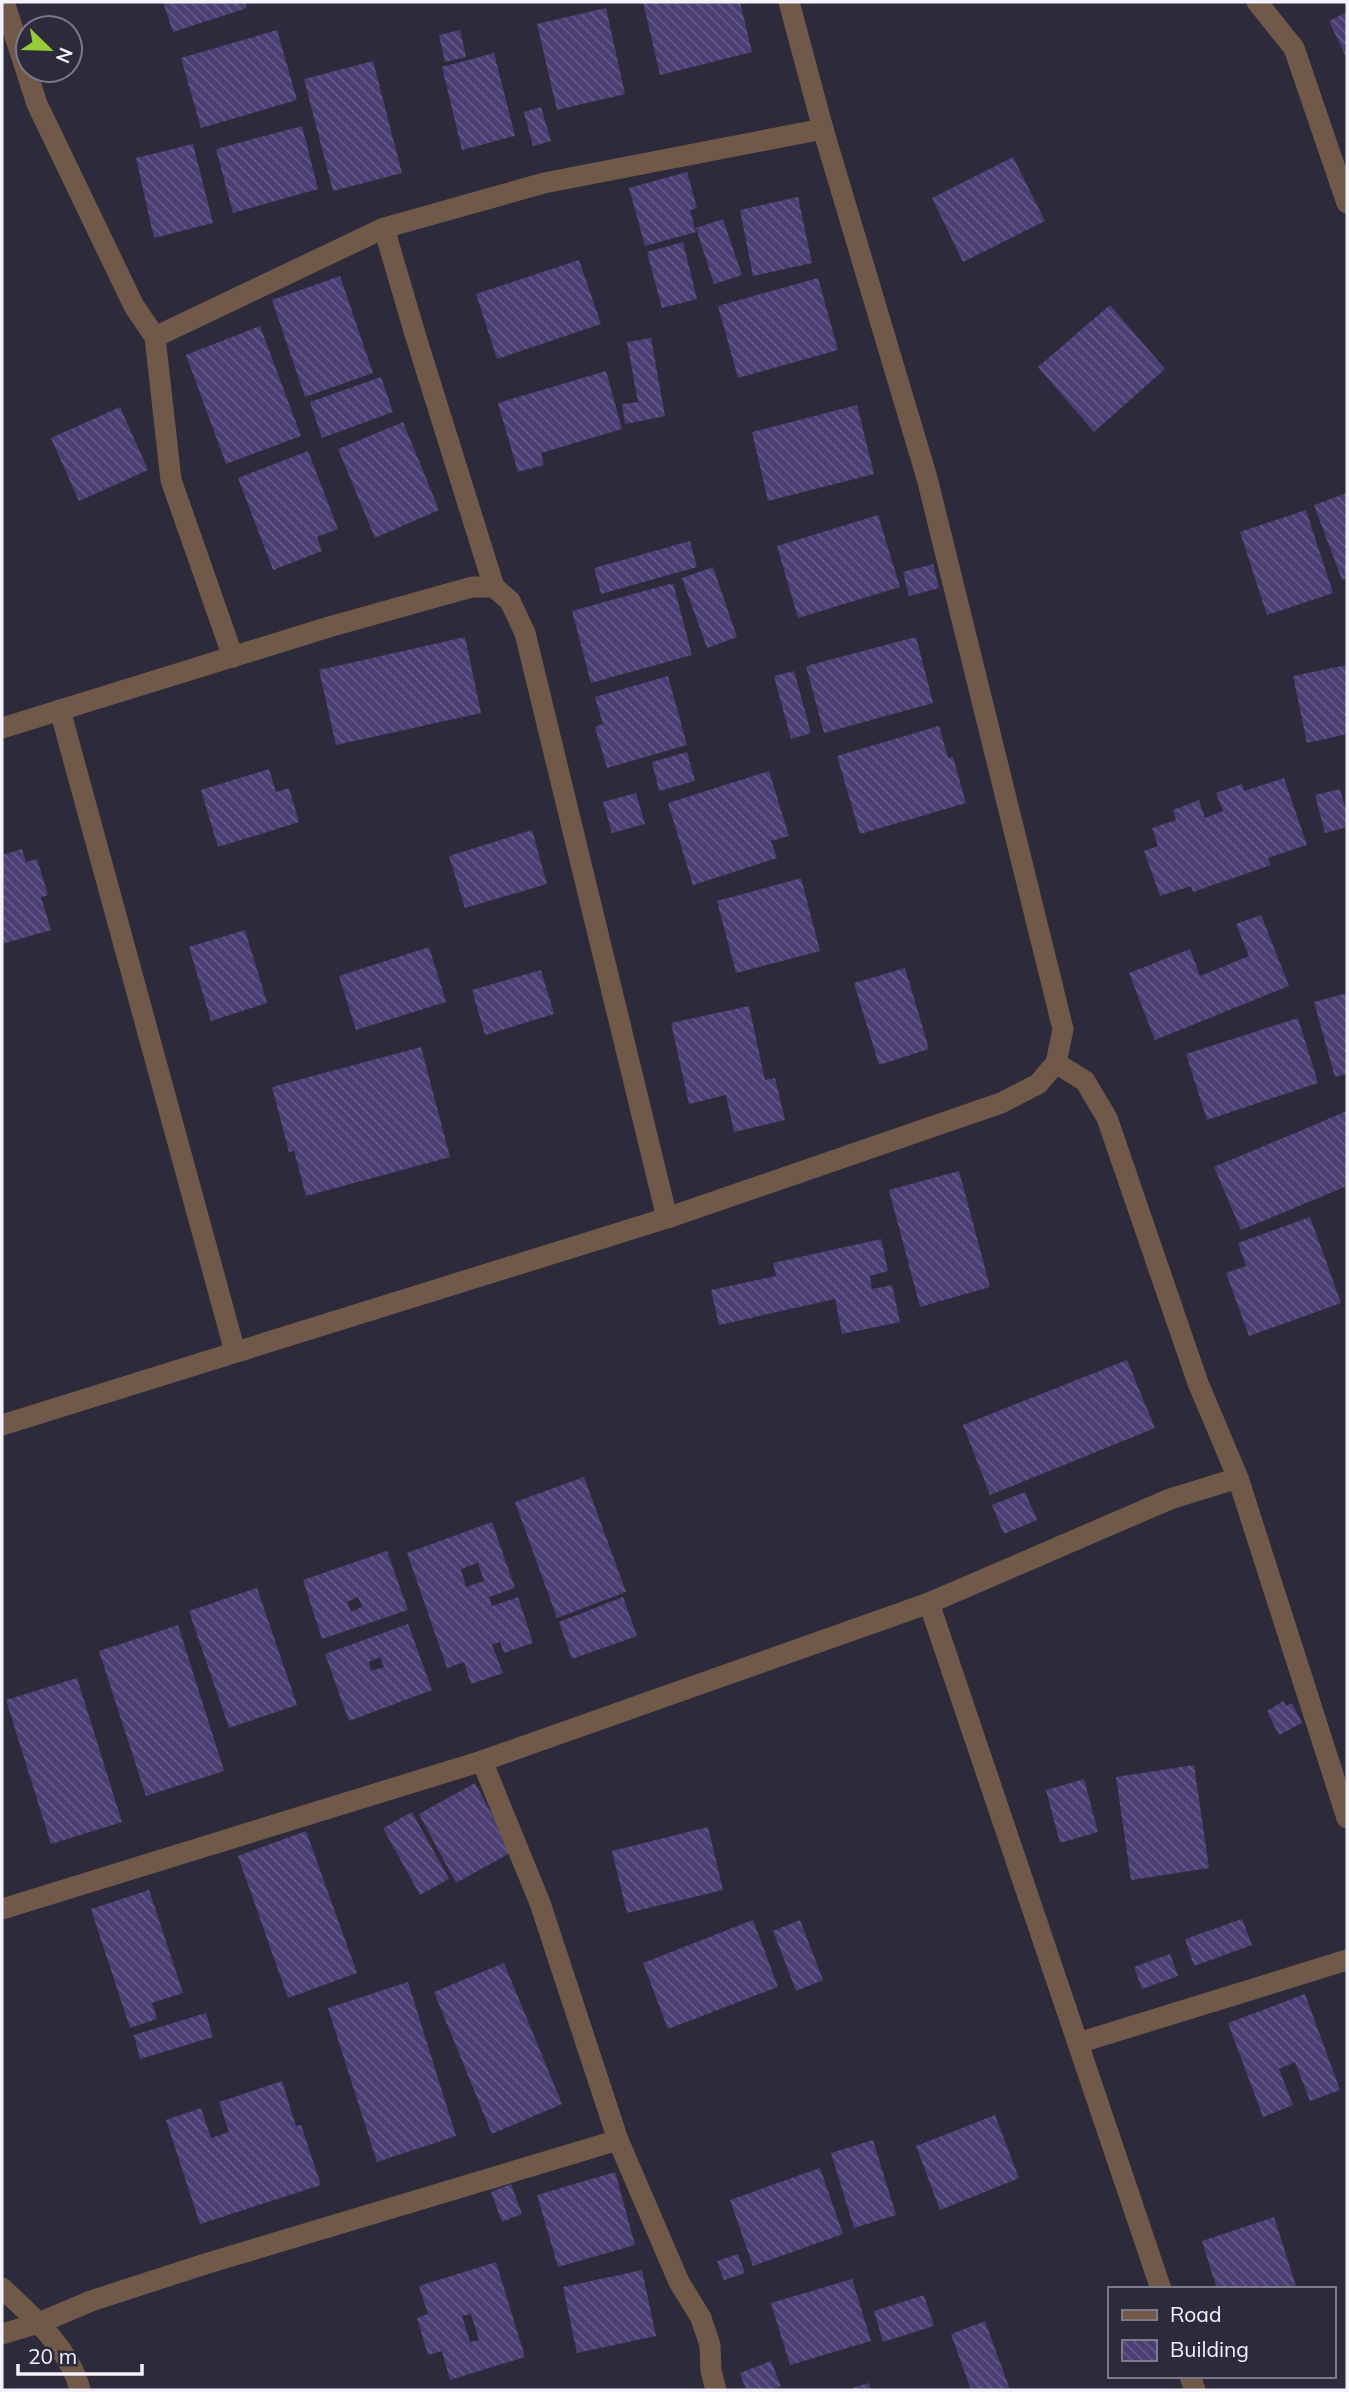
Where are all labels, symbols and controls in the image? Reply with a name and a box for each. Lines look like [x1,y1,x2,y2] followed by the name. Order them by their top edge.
[14,14,84,84] north arrow
[51,44,78,67] text: N
[1108,2287,1335,2378] legend
[1170,2301,1221,2327] text: Road
[18,2332,142,2376] scale bar
[1170,2336,1249,2362] text: Building
[28,2343,77,2369] text: 20 m

